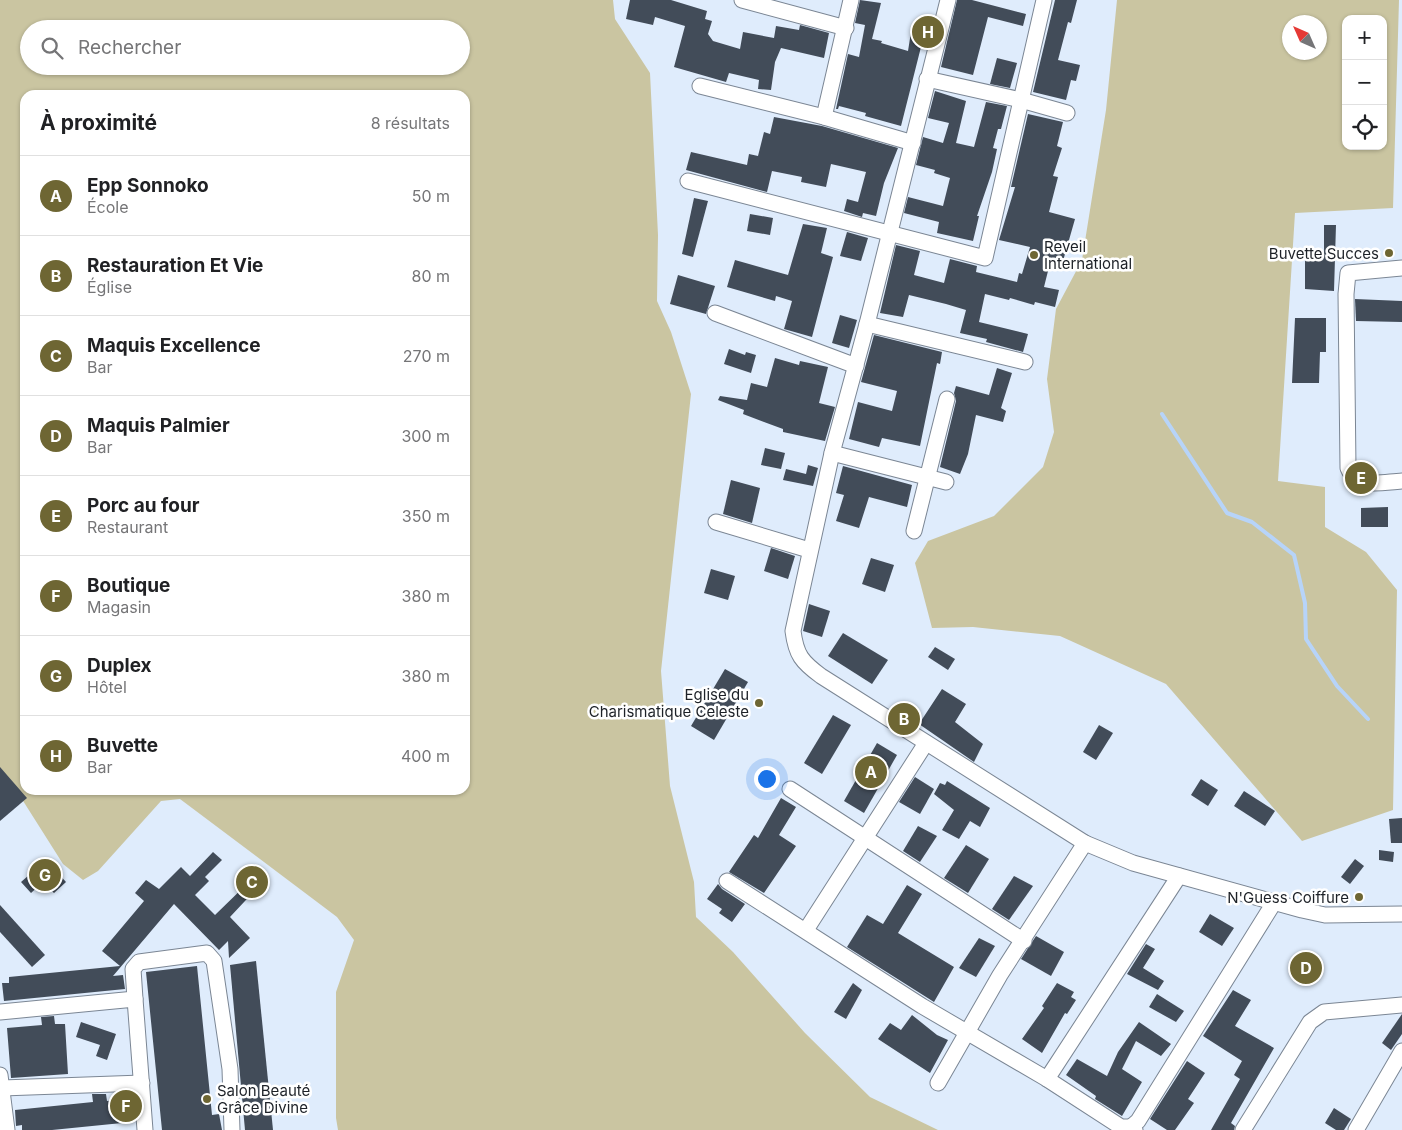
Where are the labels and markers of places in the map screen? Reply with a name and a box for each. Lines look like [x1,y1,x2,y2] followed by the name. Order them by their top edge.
[912,13,944,51] pin: H
[1044,237,1132,273] place label: Reveil International
[1269,244,1379,263] place label: Buvette Succes
[1383,247,1395,259] marker: Buvette Succes
[1028,249,1040,261] marker: Reveil International
[1345,459,1377,497] pin: E
[589,685,749,721] place label: Eglise du Charismatique Celeste
[753,697,765,709] marker: Eglise du Charismatique Celeste
[888,700,920,738] pin: B
[855,753,887,791] pin: A
[29,856,61,894] pin: G
[236,863,268,901] pin: C
[1227,888,1349,907] place label: N'Guess Coiffure
[1353,891,1365,903] marker: N'Guess Coiffure
[1290,949,1322,987] pin: D
[217,1081,310,1117] place label: Salon Beauté Grâce Divine
[110,1087,142,1125] pin: F
[201,1093,213,1105] marker: Salon Beauté Grâce Divine

